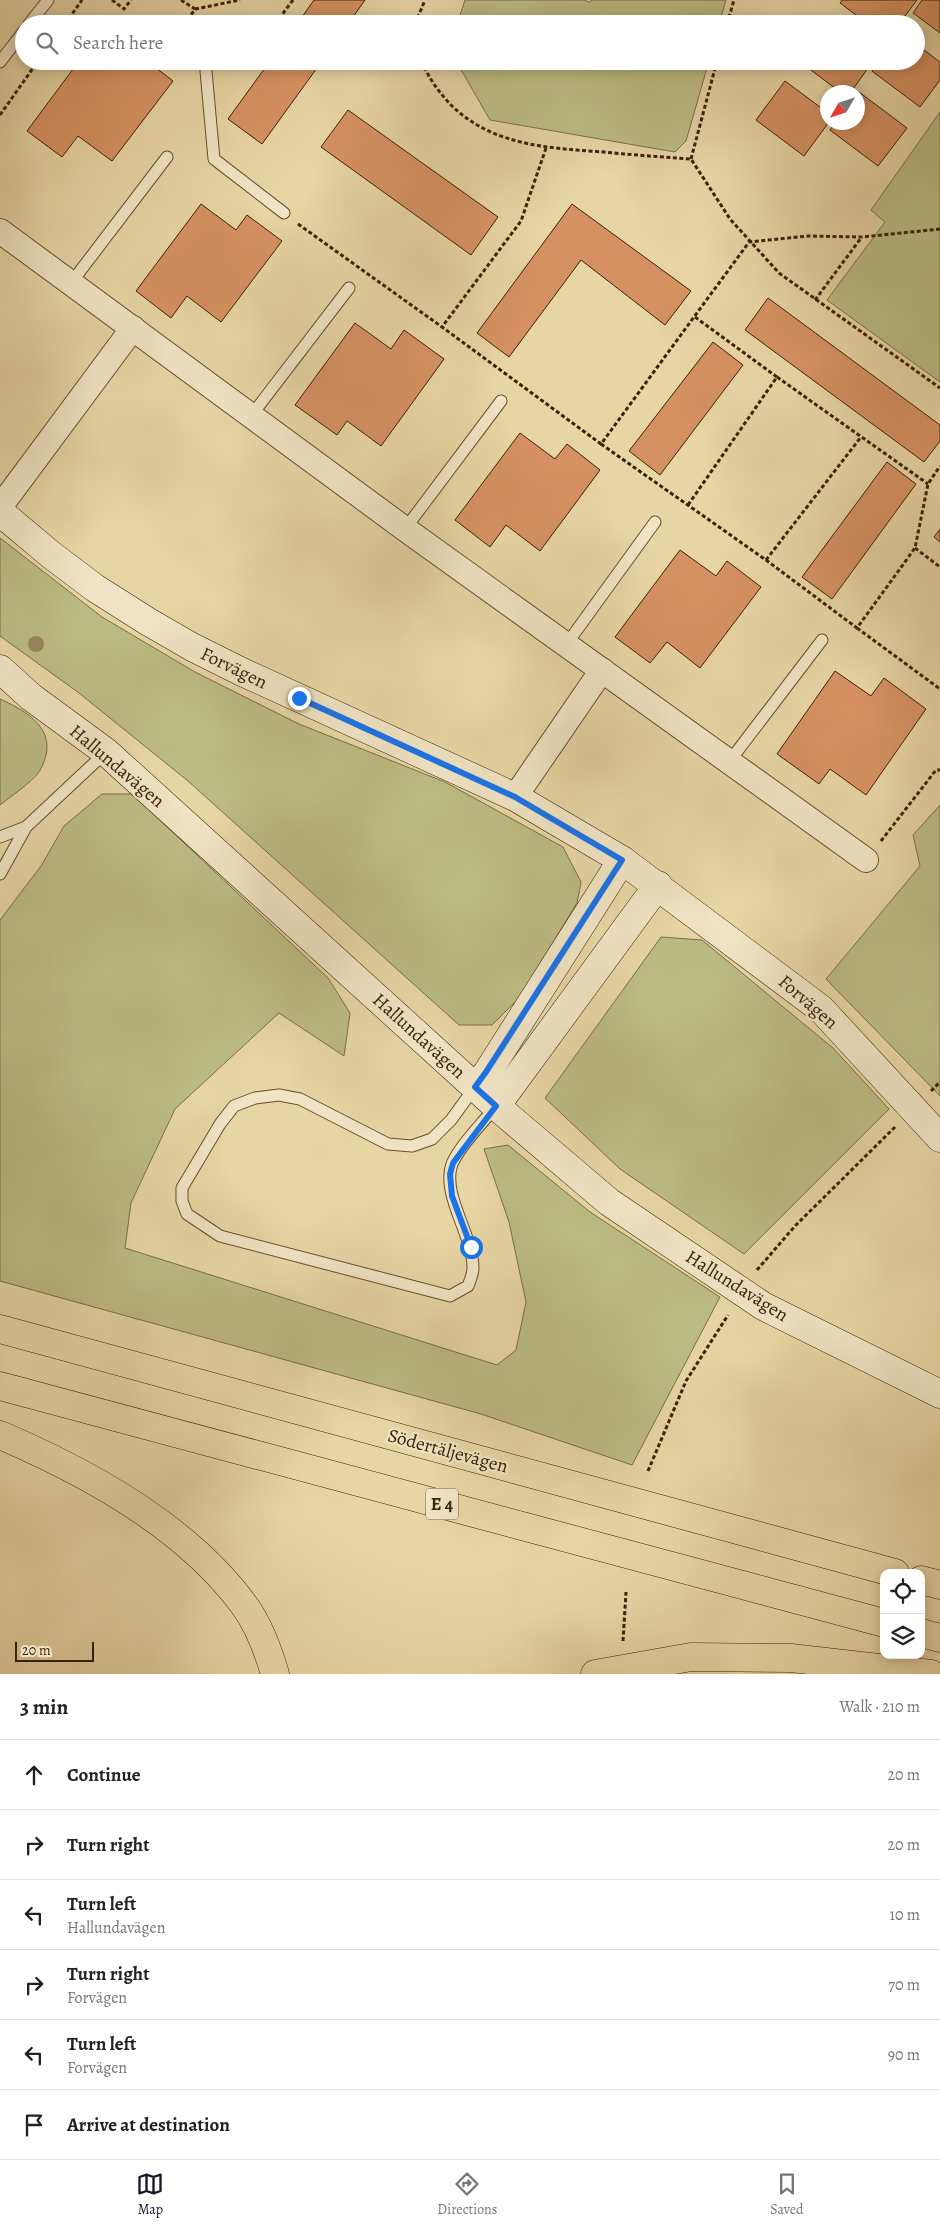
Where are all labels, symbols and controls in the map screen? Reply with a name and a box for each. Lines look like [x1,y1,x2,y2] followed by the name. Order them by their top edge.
[15,15,925,70] search box
[33,29,61,57] icon: search
[73,30,163,56] text: Search here
[820,85,865,130] north arrow
[196,641,272,695] street label: Forvägen
[288,687,311,710] route end
[64,718,170,814] street label: Hallundavägen
[773,969,843,1035] street label: Forvägen
[367,987,471,1085] street label: Hallundavägen
[460,1236,483,1259] route start
[681,1244,793,1328] street label: Hallundavägen
[385,1422,511,1480] street label: Södertäljevägen
[426,1488,458,1520] road number: E 4
[880,1569,925,1659] map controls
[880,1569,925,1614] button: locate
[880,1614,925,1659] button: layers
[15,1639,94,1662] scale bar
[22,1641,51,1660] text: 20 m
[20,1693,68,1721] text: 3 min
[839,1696,920,1718] text: Walk · 210 m
[20,1761,48,1789] icon: ahead
[67,1762,141,1788] text: Continue
[887,1764,920,1786] text: 20 m
[20,1831,48,1859] icon: right
[67,1832,149,1858] text: Turn right
[887,1834,920,1856] text: 20 m
[67,1891,136,1917] text: Turn left
[20,1901,48,1929] icon: left
[890,1904,920,1926] text: 10 m
[67,1917,165,1939] text: Hallundavägen
[67,1961,149,1987] text: Turn right
[20,1971,48,1999] icon: right
[888,1974,920,1996] text: 70 m
[67,1987,127,2009] text: Forvägen
[67,2031,136,2057] text: Turn left
[20,2041,48,2069] icon: left
[888,2044,920,2066] text: 90 m
[67,2057,127,2079] text: Forvägen
[20,2111,48,2139] icon: arrive
[67,2112,230,2138] text: Arrive at destination
[136,2170,164,2219] tab: Map
[437,2170,497,2219] tab: Directions
[770,2170,804,2219] tab: Saved

